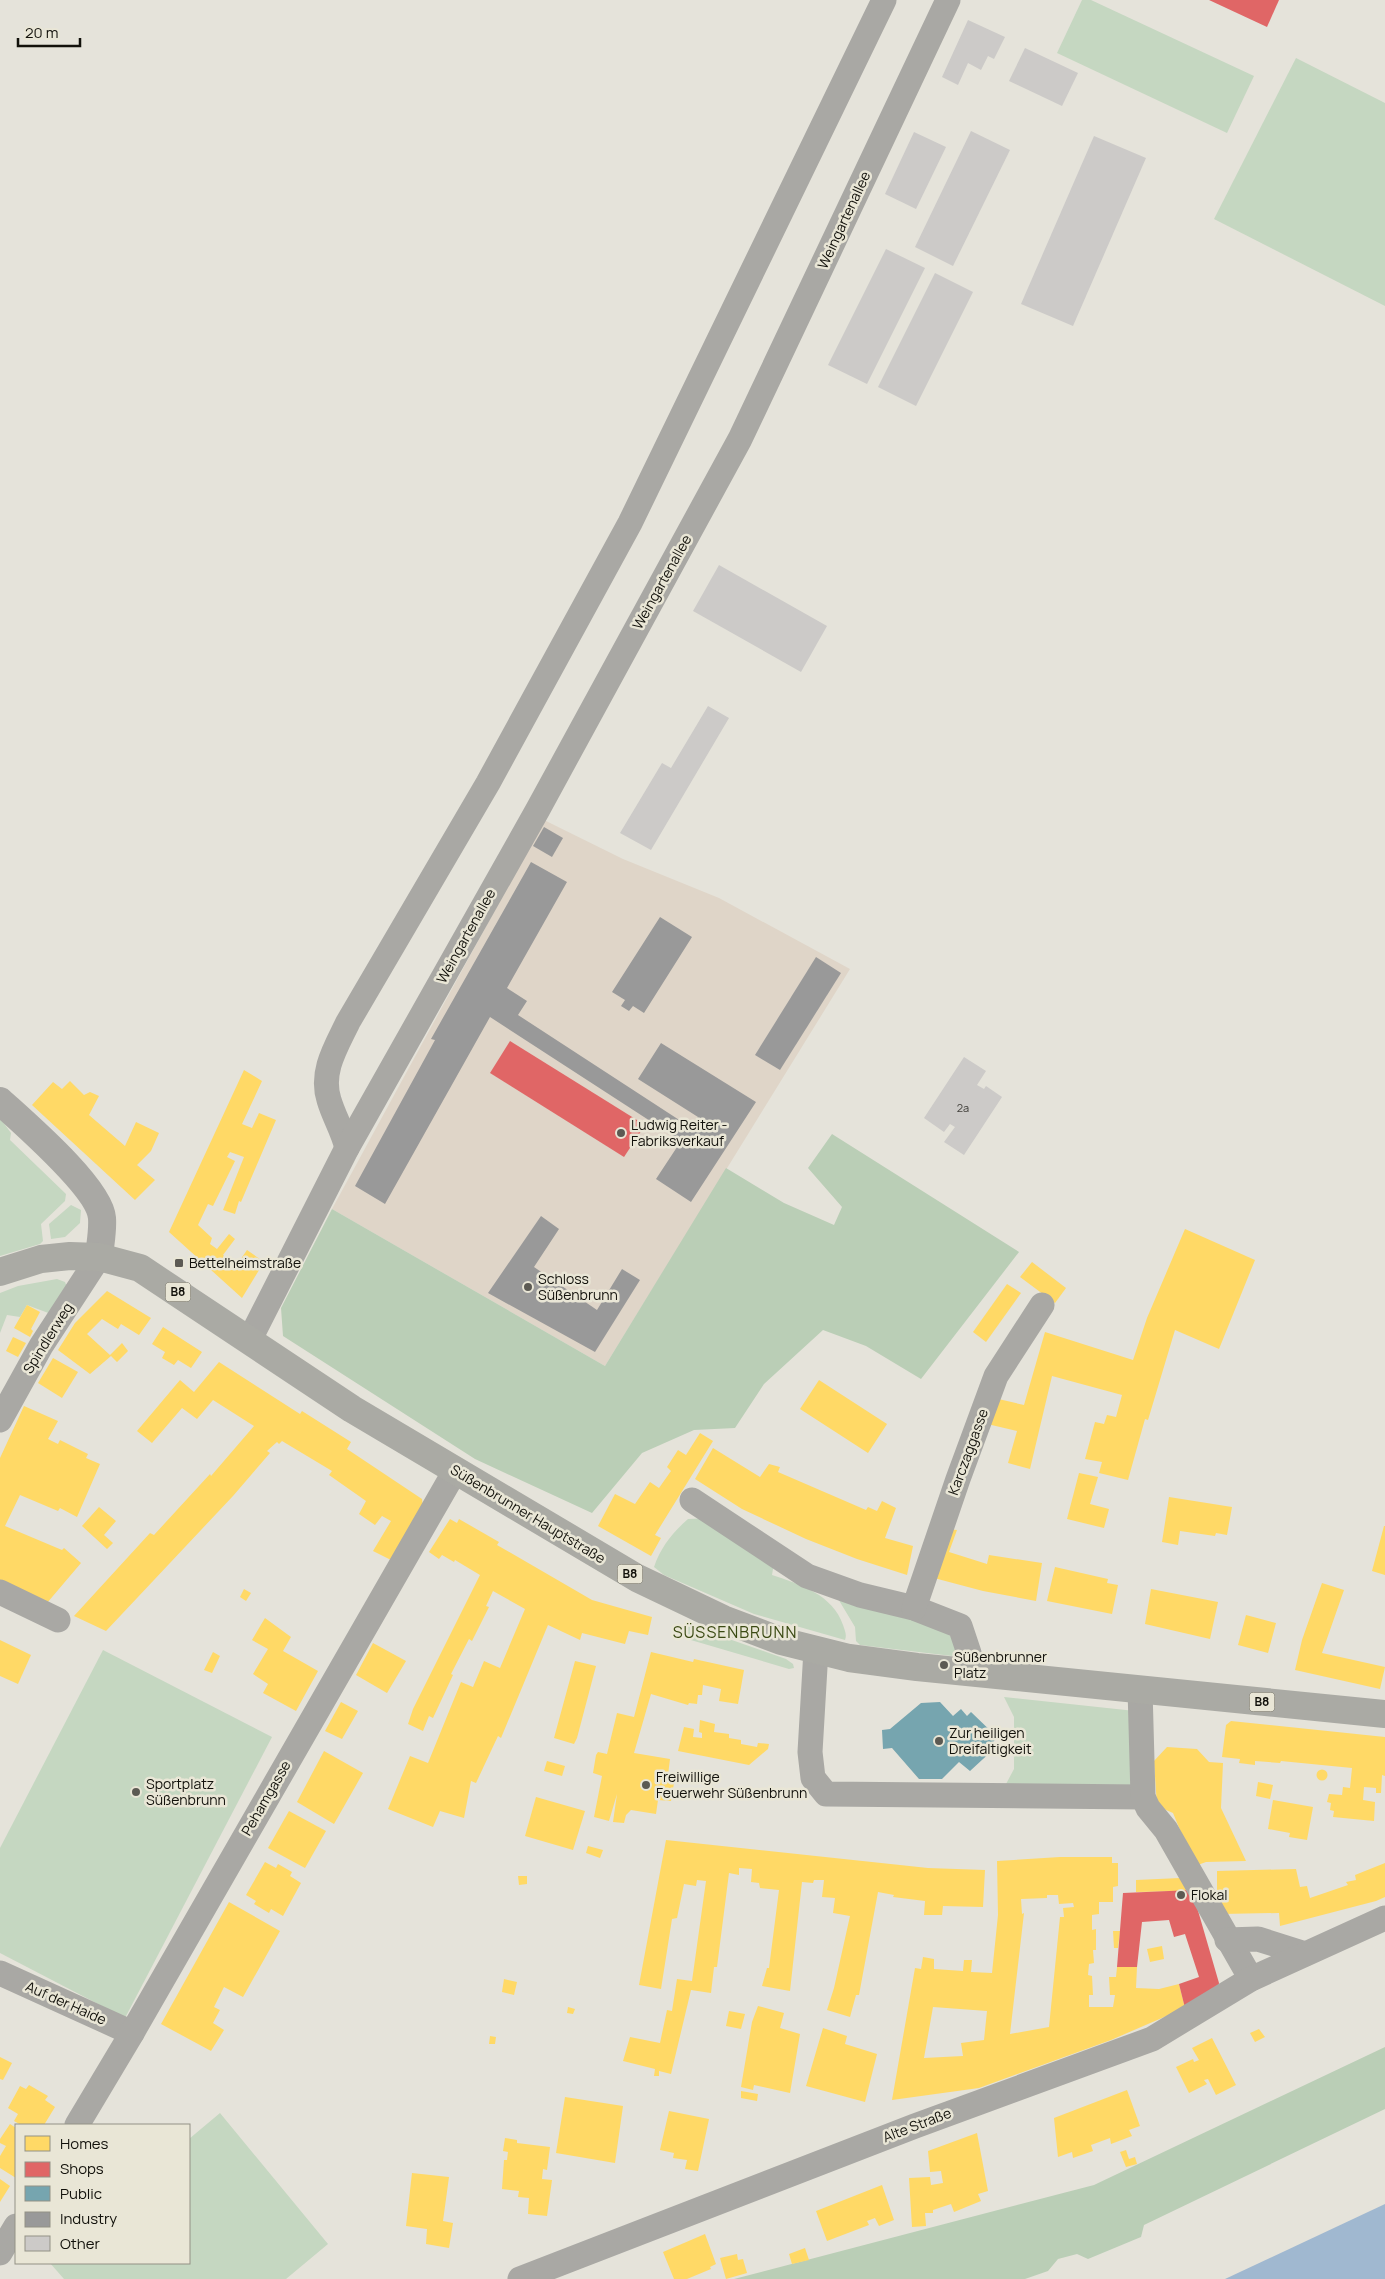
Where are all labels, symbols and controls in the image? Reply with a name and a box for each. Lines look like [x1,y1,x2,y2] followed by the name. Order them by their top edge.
[18,15,80,47] scale bar
[25,22,58,43] text: 20 m
[813,168,874,272] street label: Weingartenallee
[628,531,695,632] street label: Weingartenallee
[432,885,499,986] street label: Weingartenallee
[957,1100,969,1115] house number: 2a
[631,1115,727,1150] place label: Ludwig Reiter - Fabriksverkauf
[615,1127,627,1139] marker: Ludwig Reiter - Fabriksverkauf
[189,1253,301,1272] place label: Bettelheimstraße
[173,1257,185,1269] marker: Bettelheimstraße
[538,1269,618,1304] place label: Schloss Süßenbrunn
[522,1281,534,1293] marker: Schloss Süßenbrunn
[166,1282,190,1301] road number: B8
[18,1299,77,1377] street label: Spindlerweg
[943,1406,992,1498] street label: Karczaggasse
[447,1460,609,1567] street label: Süßenbrunner Hauptstraße
[618,1565,642,1584] road number: B8
[673,1621,797,1643] district label: SÜSSENBRUNN
[954,1647,1047,1682] place label: Süßenbrunner Platz
[938,1659,950,1671] marker: Süßenbrunner Platz
[1250,1692,1274,1711] road number: B8
[949,1723,1032,1758] place label: Zur heiligen Dreifaltigkeit
[933,1735,945,1747] marker: Zur heiligen Dreifaltigkeit
[236,1757,295,1839] street label: Pehamgasse
[656,1767,807,1802] place label: Freiwillige Feuerwehr Süßenbrunn
[146,1774,226,1809] place label: Sportplatz Süßenbrunn
[640,1779,652,1791] marker: Freiwillige Feuerwehr Süßenbrunn
[130,1786,142,1798] marker: Sportplatz Süßenbrunn
[1191,1885,1228,1904] place label: Flokal
[1175,1889,1187,1901] marker: Flokal
[23,1976,110,2029] street label: Auf der Haide
[880,2103,954,2146] street label: Alte Straße
[15,2124,190,2264] legend
[60,2133,109,2154] text: Homes
[60,2158,104,2179] text: Shops
[60,2183,102,2204] text: Public
[60,2208,117,2229] text: Industry
[60,2233,101,2254] text: Other

